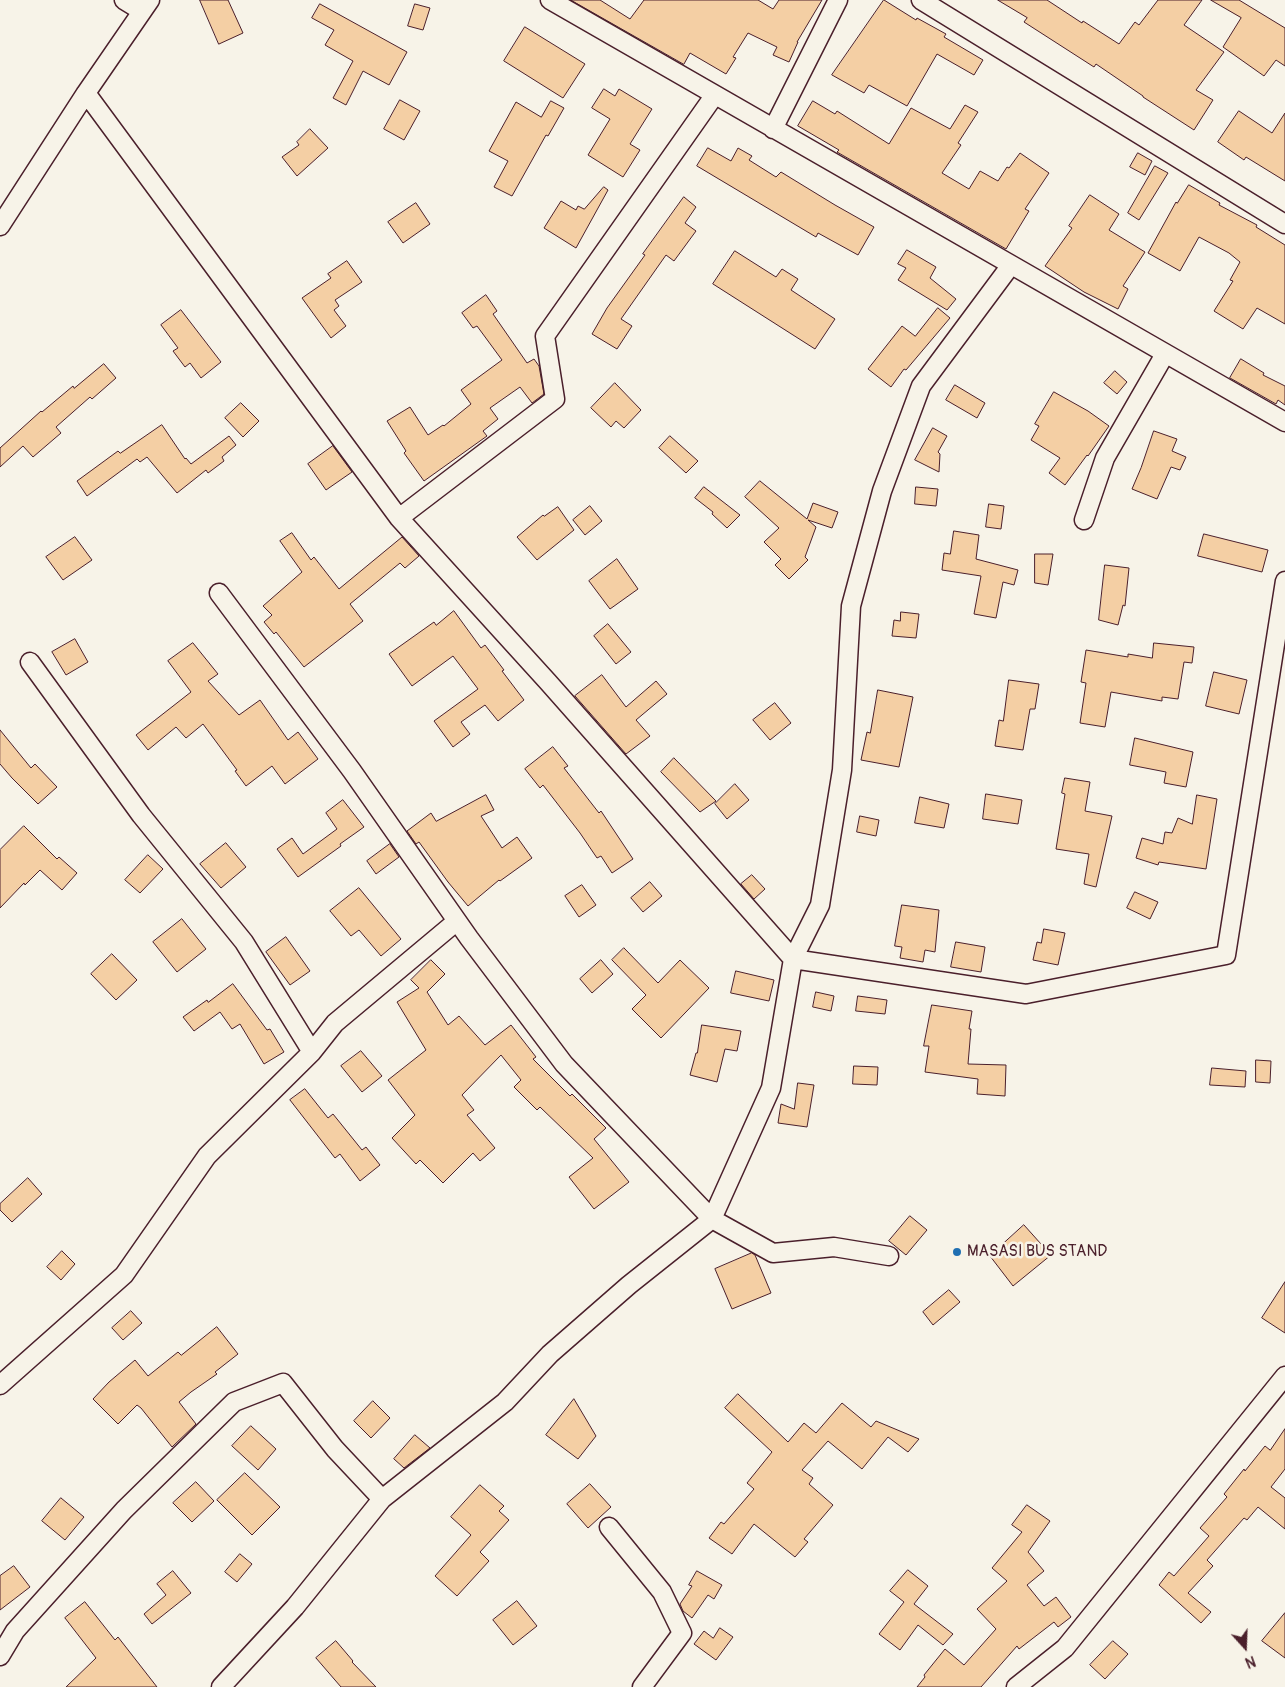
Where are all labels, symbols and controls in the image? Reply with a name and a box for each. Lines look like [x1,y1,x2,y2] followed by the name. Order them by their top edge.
[967,1242,1107,1262] place label: MASASI BUS STAND
[951,1246,963,1258] marker: MASASI BUS STAND
[1220,1622,1270,1672] north arrow
[1243,1652,1258,1671] text: N

